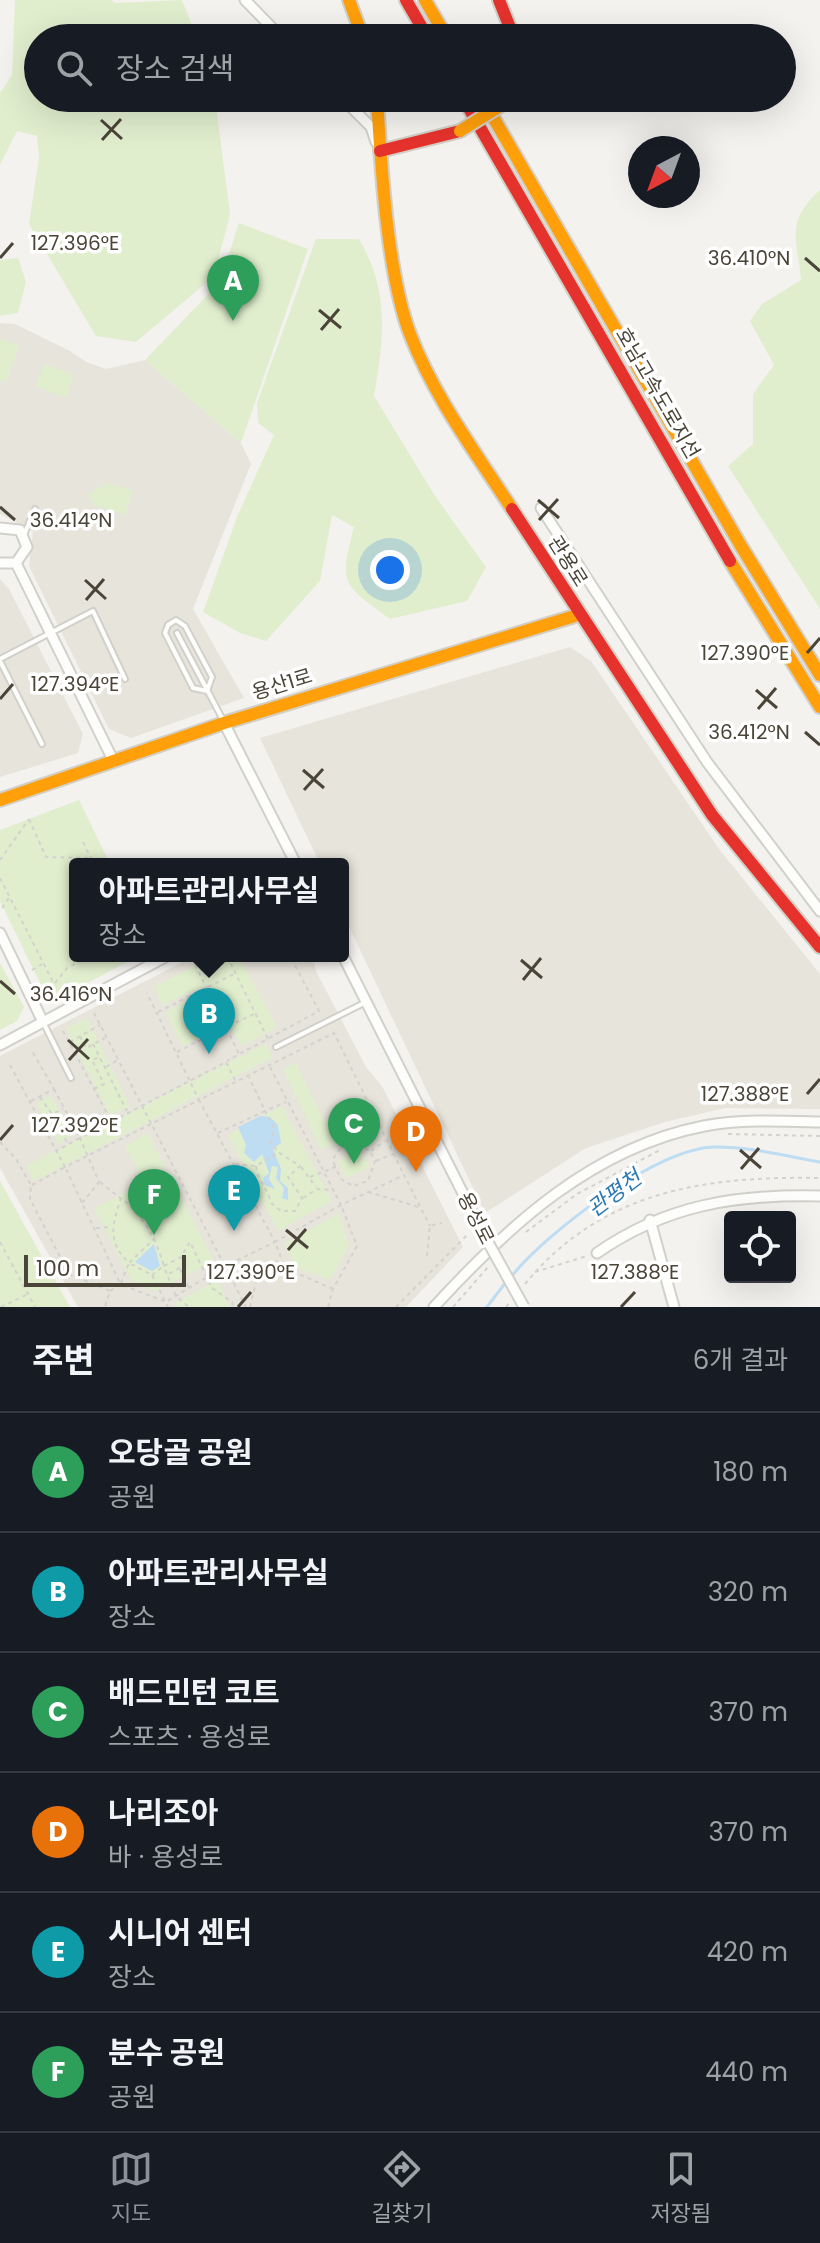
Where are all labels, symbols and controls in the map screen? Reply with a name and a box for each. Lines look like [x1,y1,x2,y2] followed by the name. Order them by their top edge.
[24,24,796,112] search box
[52,46,96,90] icon: search
[116,47,234,90] text: 장소 검색
[628,136,700,208] north arrow
[31,229,119,257] text: 127.396°E
[708,244,790,272] text: 36.410°N
[207,255,259,321] pin: A
[609,322,707,464] street label: 호남고속도로지선
[30,506,112,534] text: 36.414°N
[542,530,594,592] street label: 관용로
[370,550,410,590] your location
[701,639,789,667] text: 127.390°E
[248,662,316,706] street label: 용산1로
[31,670,119,698] text: 127.394°E
[708,718,790,746] text: 36.412°N
[69,858,349,962] popup
[99,869,319,912] text: 아파트관리사무실
[99,917,146,953] text: 장소
[30,980,112,1008] text: 36.416°N
[183,988,235,1054] pin: B
[701,1080,789,1108] text: 127.388°E
[328,1098,380,1164] pin: C
[390,1106,442,1172] pin: D
[31,1111,119,1139] text: 127.392°E
[581,1161,650,1224] water label: 관평천
[208,1165,260,1231] pin: E
[128,1169,180,1235] pin: F
[451,1187,501,1249] street label: 용성로
[724,1211,796,1283] map controls
[724,1211,796,1283] button: locate
[24,1251,186,1287] scale bar
[36,1253,99,1284] text: 100 m
[207,1258,295,1286] text: 127.390°E
[591,1258,679,1286] text: 127.388°E
[32,1336,95,1384] text: 주변
[693,1342,788,1378] text: 6개 결과
[108,1431,252,1474] text: 오당골 공원
[48,1454,68,1490] text: A
[713,1454,788,1490] text: 180 m
[108,1479,156,1515] text: 공원
[108,1551,329,1594] text: 아파트관리사무실
[49,1574,67,1610] text: B
[708,1574,788,1610] text: 320 m
[108,1599,156,1635] text: 장소
[108,1671,280,1714] text: 배드민턴 코트
[48,1694,68,1730] text: C
[708,1694,788,1730] text: 370 m
[108,1719,271,1755] text: 스포츠 · 용성로
[108,1791,218,1834] text: 나리조아
[49,1814,67,1850] text: D
[708,1814,788,1850] text: 370 m
[108,1839,223,1875] text: 바 · 용성로
[108,1911,252,1954] text: 시니어 센터
[51,1934,65,1970] text: E
[707,1934,788,1970] text: 420 m
[108,1959,156,1995] text: 장소
[108,2031,225,2074] text: 분수 공원
[51,2054,65,2090] text: F
[705,2054,788,2090] text: 440 m
[108,2079,156,2115] text: 공원
[109,2147,153,2230] tab: 지도
[371,2147,432,2230] tab: 길찾기
[650,2147,711,2230] tab: 저장됨

